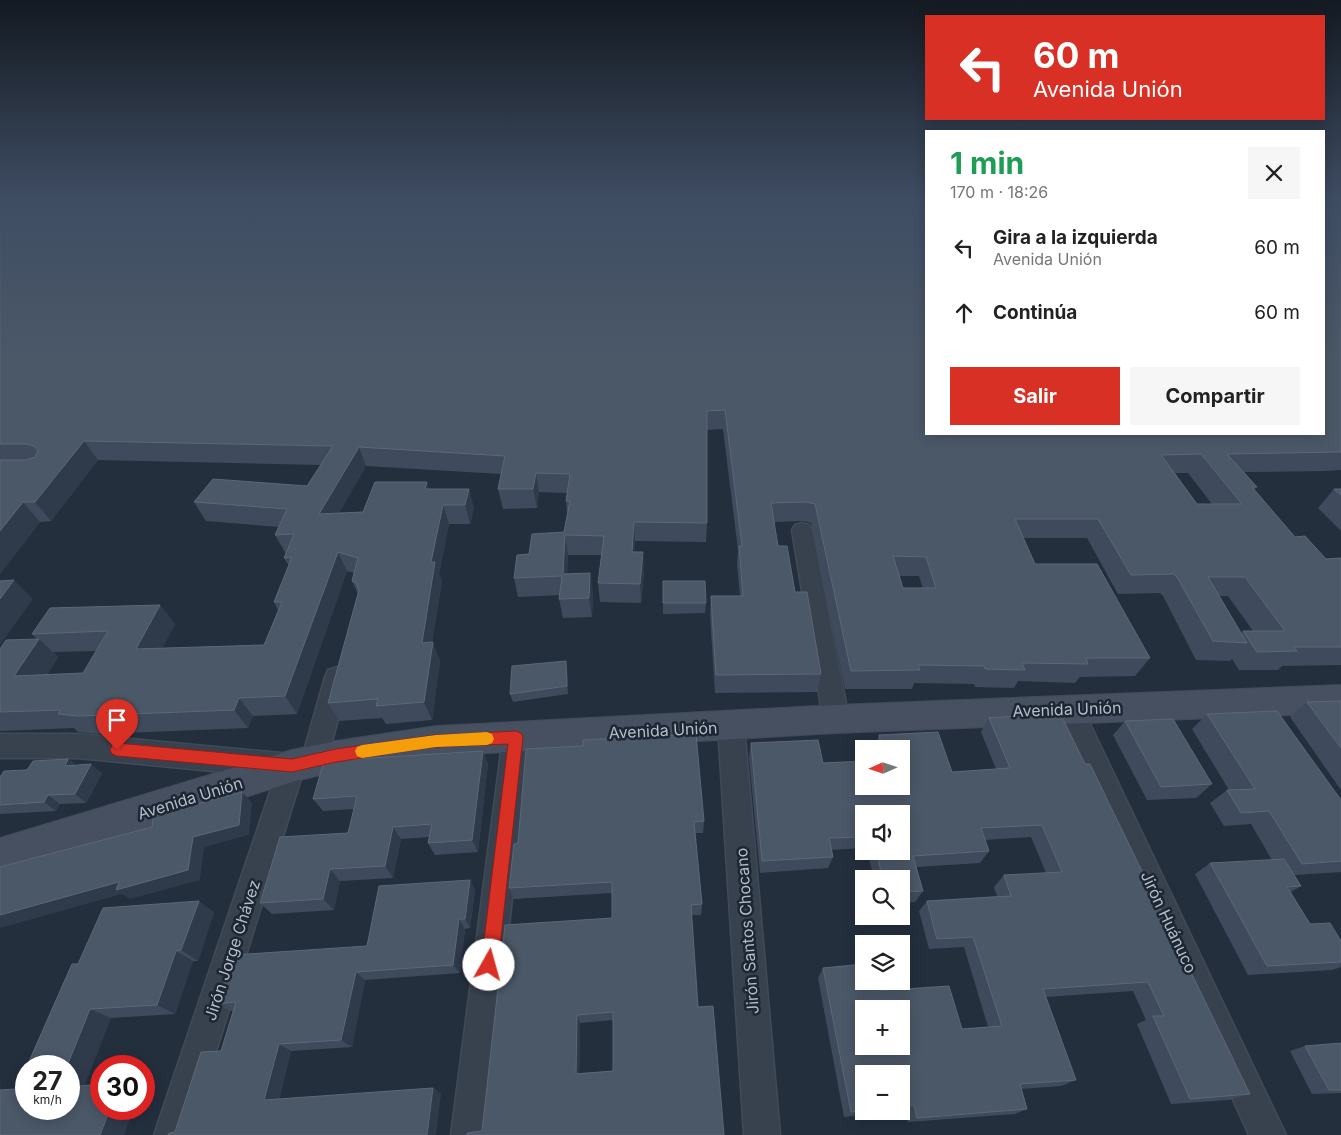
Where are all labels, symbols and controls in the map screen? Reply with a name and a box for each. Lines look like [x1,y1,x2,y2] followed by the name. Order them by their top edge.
[1033,34,1120,76] text: 60 m
[950,35,1015,100] icon: left
[1033,76,1183,102] text: Avenida Unión
[950,145,1024,181] text: 1 min
[1248,147,1300,199] button: close
[950,182,1048,202] text: 170 m · 18:26
[993,226,1158,249] text: Gira a la izquierda
[950,234,978,262] icon: left
[1254,236,1300,259] text: 60 m
[993,249,1102,269] text: Avenida Unión
[950,299,978,327] icon: ahead
[993,301,1077,324] text: Continúa
[1254,301,1300,324] text: 60 m
[950,367,1120,425] button: Salir
[1130,367,1300,425] button: Compartir
[1012,697,1122,721] street label: Avenida Unión
[96,699,138,750] pin
[103,706,131,734] icon: arrive
[608,717,718,743] street label: Avenida Unión
[855,740,910,795] north arrow
[855,740,910,1120] map controls
[135,773,245,823] street label: Avenida Unión
[855,805,910,860] button: sound
[731,847,763,1015] street label: Jirón Santos Chocano
[1137,868,1201,976] street label: Jirón Huánuco
[855,870,910,925] button: search
[200,877,264,1023] street label: Jirón Jorge Chávez
[855,935,910,990] button: layers
[462,938,514,990] position arrow
[855,1000,910,1055] button: +
[90,1055,155,1120] speed limit sign: 30
[855,1065,910,1120] button: −
[32,1066,63,1096] text: 27
[33,1092,62,1107] text: km/h

